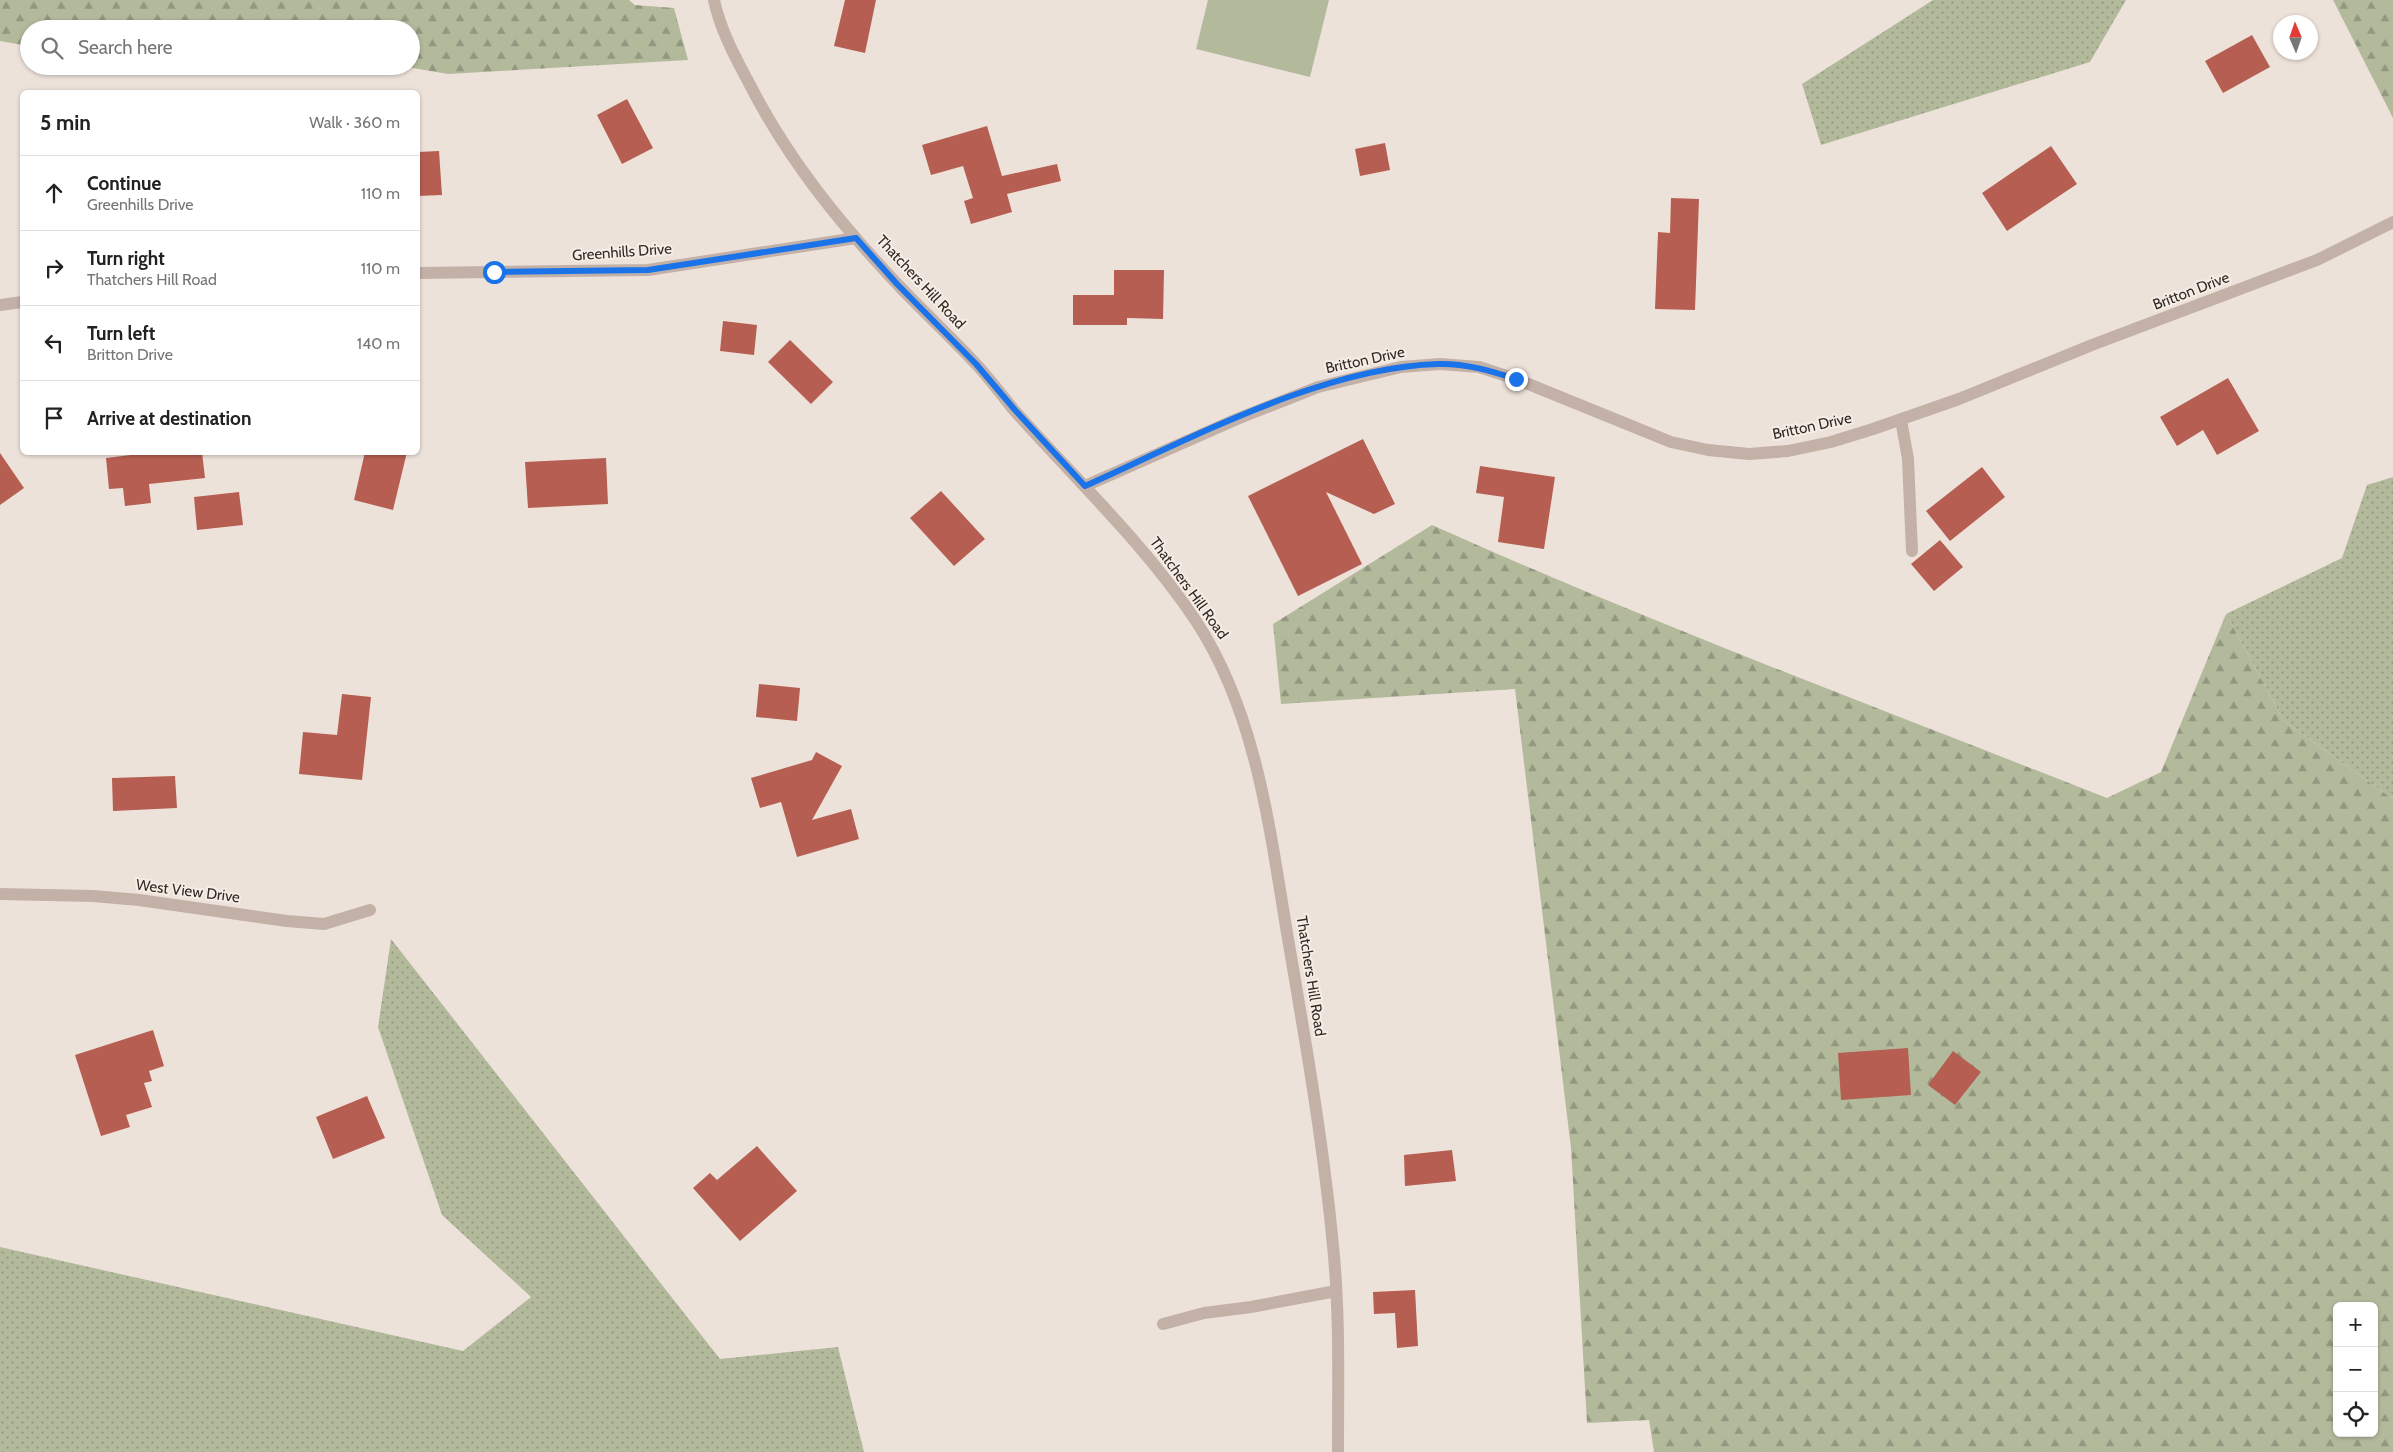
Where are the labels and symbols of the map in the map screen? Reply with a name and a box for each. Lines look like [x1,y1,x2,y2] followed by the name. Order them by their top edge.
[2273,15,2318,60] north arrow
[873,231,969,333] street label: Thatchers Hill Road
[572,240,673,264] street label: Greenhills Drive
[483,261,506,284] route start
[2150,268,2232,314] street label: Britton Drive
[1324,343,1407,377] street label: Britton Drive
[1505,368,1528,391] route end
[1771,409,1854,443] street label: Britton Drive
[1146,533,1232,643] street label: Thatchers Hill Road
[135,876,241,906] street label: West View Drive
[1293,915,1329,1037] street label: Thatchers Hill Road

